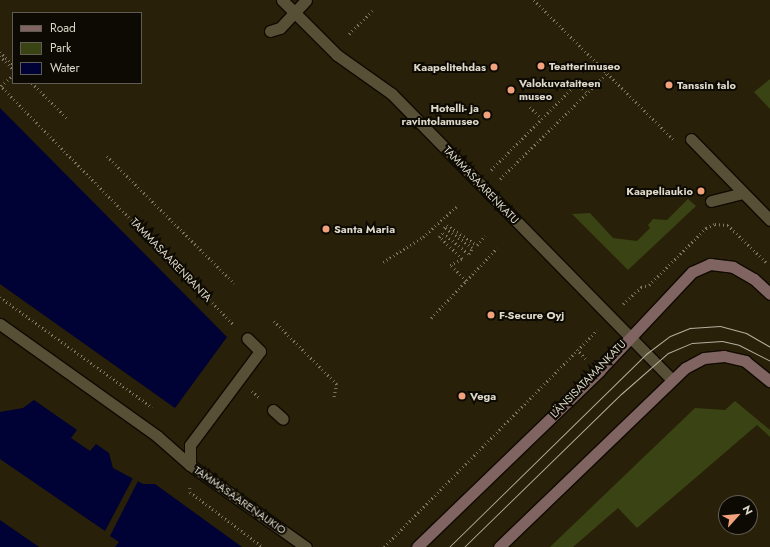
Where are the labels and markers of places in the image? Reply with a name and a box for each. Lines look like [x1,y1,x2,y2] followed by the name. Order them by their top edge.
[549,59,620,73] place label: Teatterimuseo
[414,60,486,74] place label: Kaapelitehdas
[536,61,546,71] marker: Teatterimuseo
[489,62,499,72] marker: Kaapelitehdas
[519,77,601,103] place label: Valokuvataiteen museo
[677,78,736,92] place label: Tanssin talo
[664,80,674,90] marker: Tanssin talo
[506,85,516,95] marker: Valokuvataiteen museo
[401,102,479,128] place label: Hotelli- ja ravintolamuseo
[482,110,492,120] marker: Hotelli- ja ravintolamuseo
[626,184,693,198] place label: Kaapeliaukio
[696,186,706,196] marker: Kaapeliaukio
[334,222,395,236] place label: Santa Maria
[321,224,331,234] marker: Santa Maria
[499,308,564,322] place label: F-Secure Oyj
[486,310,496,320] marker: F-Secure Oyj
[470,389,496,403] place label: Vega
[457,391,467,401] marker: Vega

